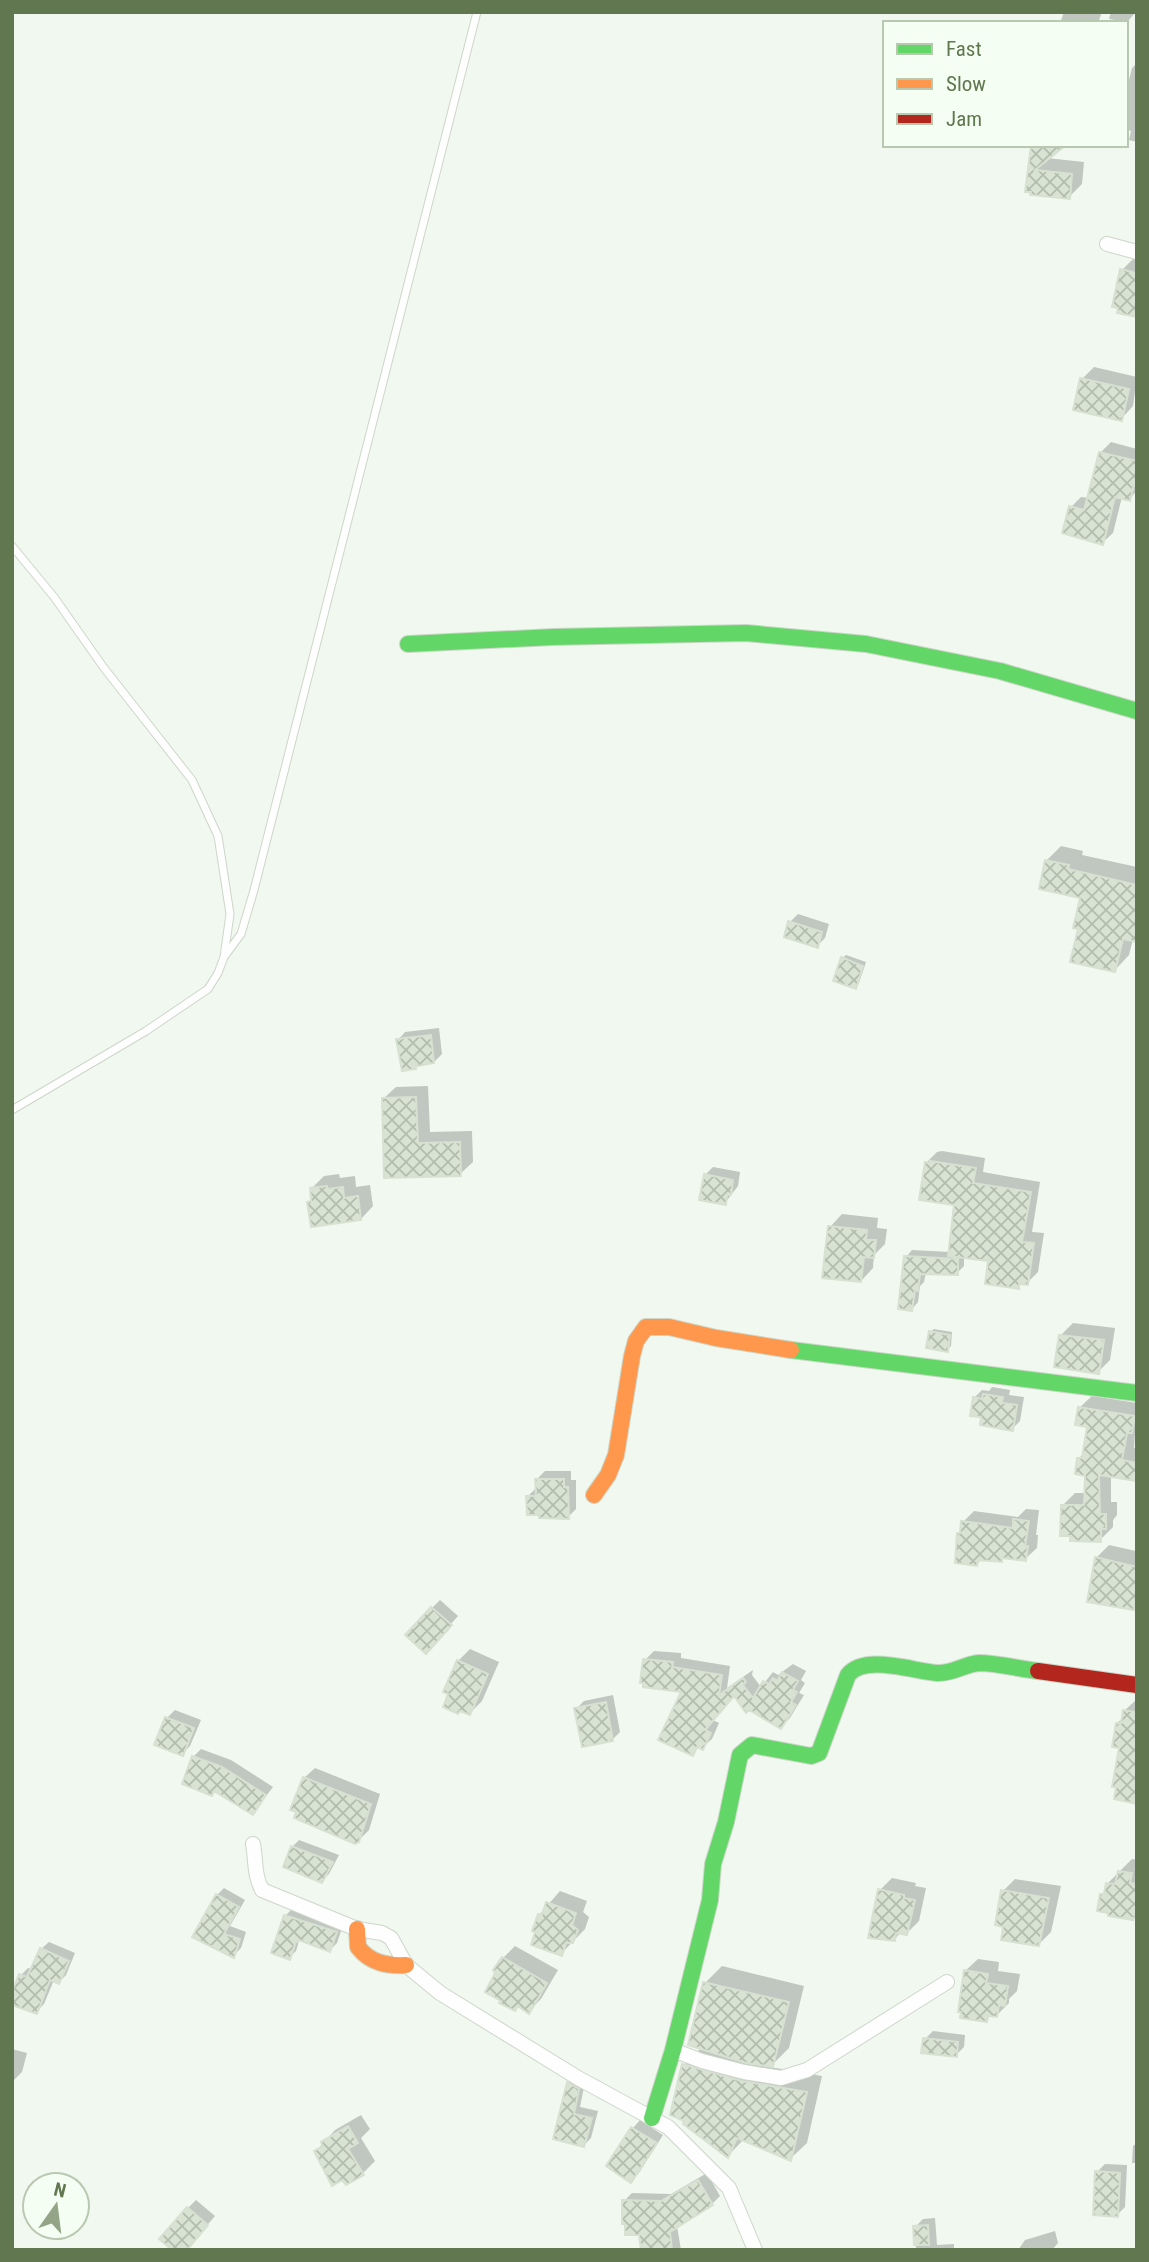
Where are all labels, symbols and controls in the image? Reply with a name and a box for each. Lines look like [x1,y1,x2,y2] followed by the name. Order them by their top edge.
[883,21,1128,147] legend
[946,37,982,61] text: Fast
[946,72,986,96] text: Slow
[946,107,982,131] text: Jam
[21,2171,91,2241] north arrow
[52,2177,68,2203] text: N

